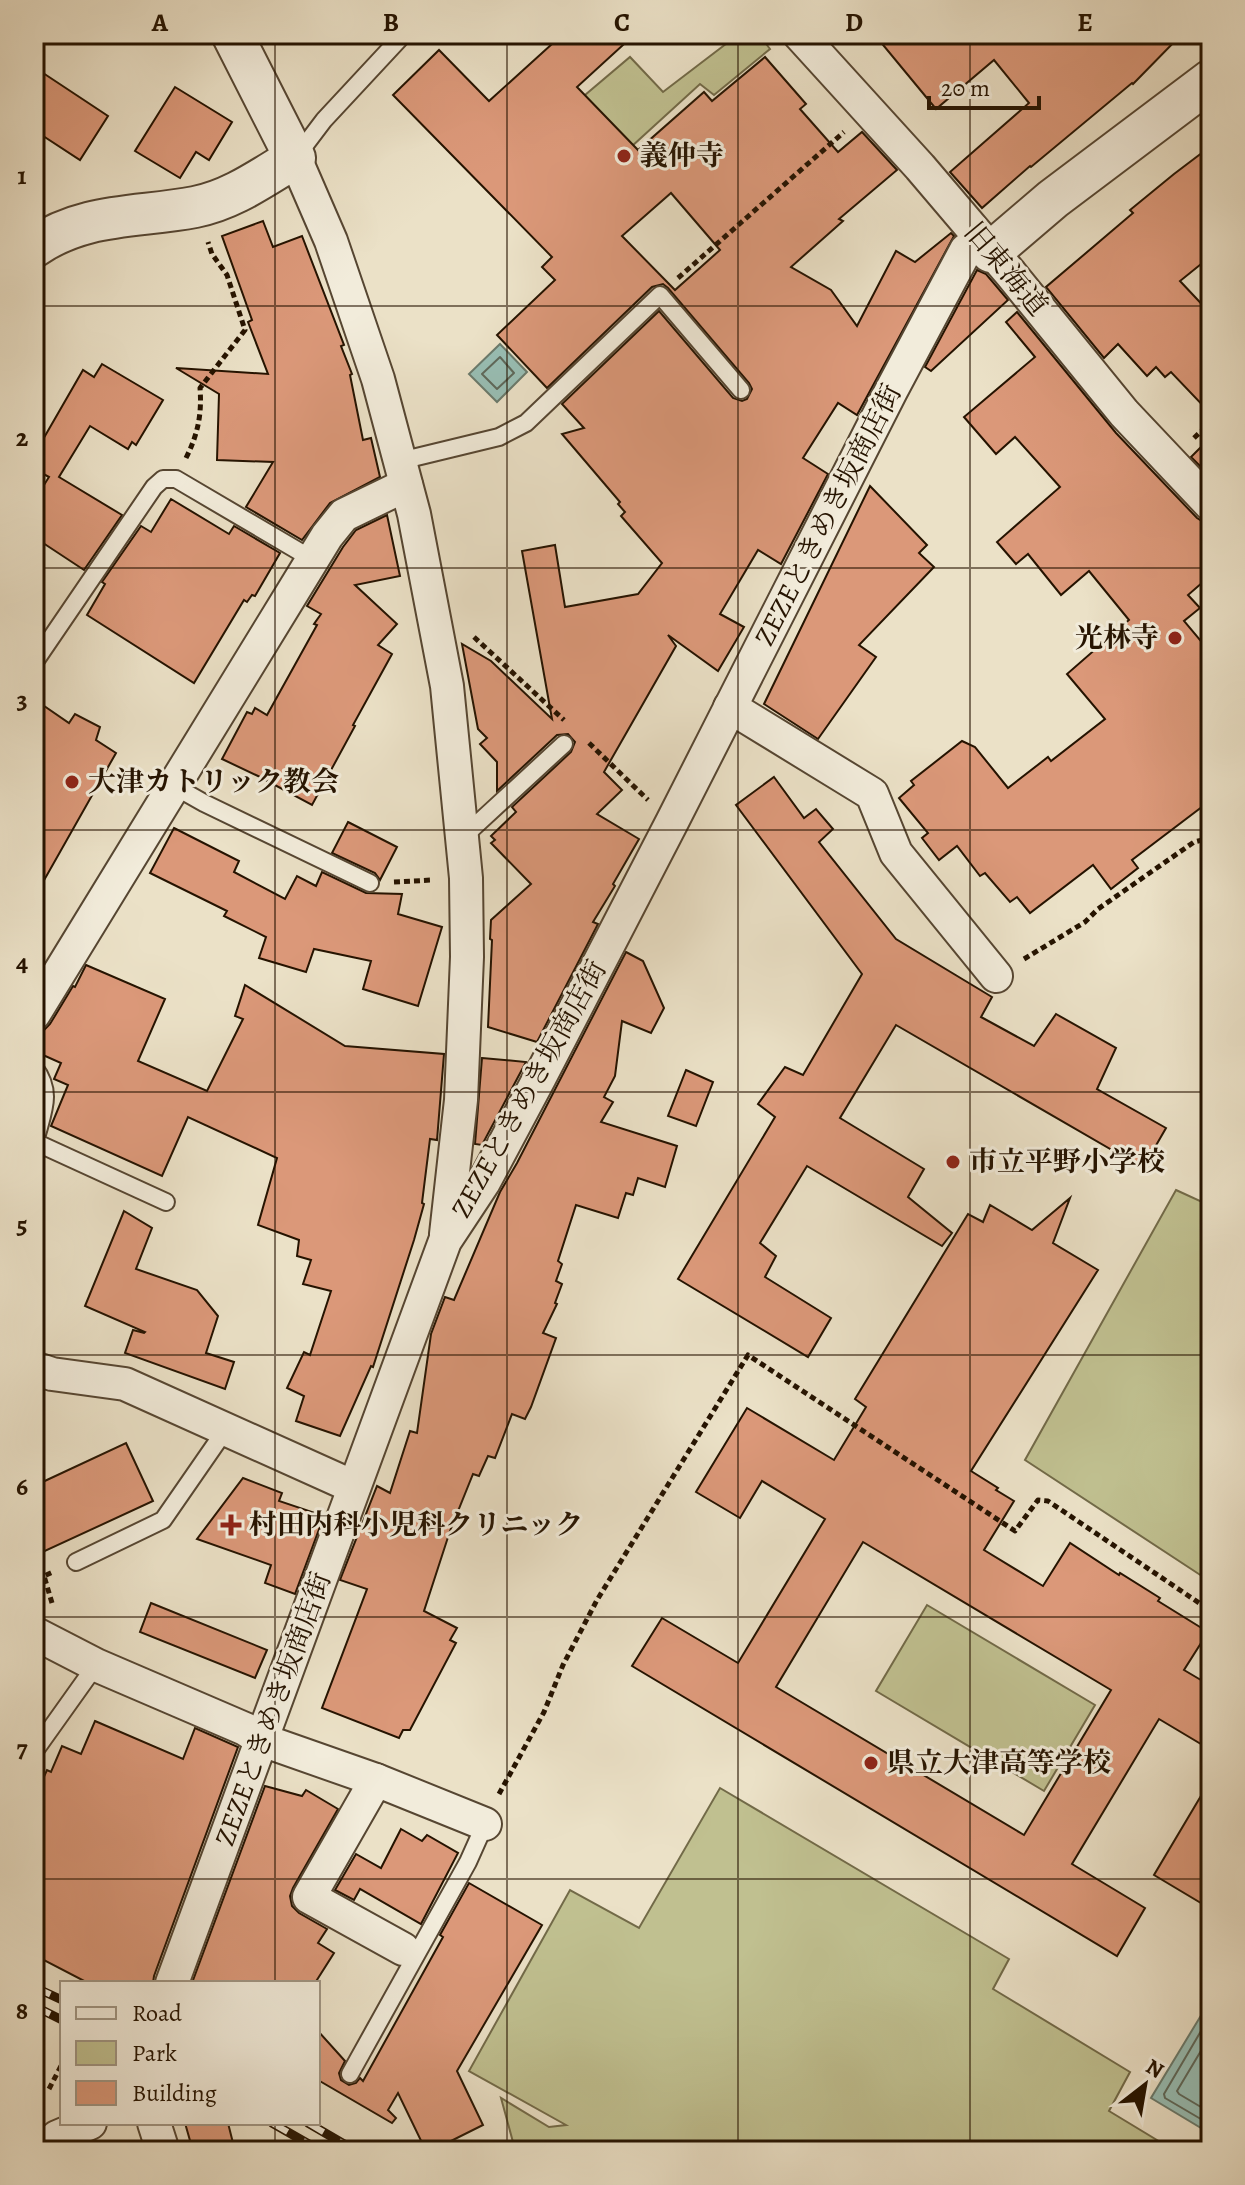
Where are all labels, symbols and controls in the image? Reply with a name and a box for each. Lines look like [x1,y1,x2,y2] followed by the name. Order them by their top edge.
[151,5,169,40] text: A
[383,5,399,40] text: B
[614,5,630,40] text: C
[845,5,863,40] text: D
[1077,5,1093,40] text: E
[929,60,1039,110] scale bar
[941,72,990,104] text: 20 m
[640,137,724,175] place label: 義仲寺
[615,147,633,165] marker: 義仲寺
[17,158,27,193] text: 1
[955,214,1057,324] street label: 旧東海道
[745,378,911,652] street label: ZEZEときめき坂商店街
[16,420,29,455] text: 2
[1075,619,1159,657] place label: 光林寺
[1166,629,1184,647] marker: 光林寺
[16,682,28,717] text: 3
[88,763,339,801] place label: 大津カトリック教会
[63,773,81,791] marker: 大津カトリック教会
[16,945,28,980] text: 4
[442,953,616,1225] street label: ZEZEときめき坂商店街
[969,1143,1165,1181] place label: 市立平野小学校
[944,1153,962,1171] marker: 市立平野小学校
[16,1207,28,1242] text: 5
[16,1469,28,1504] text: 6
[249,1506,583,1544] place label: 村田内科小児科クリニック
[220,1514,242,1536] marker: 村田内科小児科クリニック
[206,1567,340,1851] street label: ZEZEときめき坂商店街
[16,1731,28,1766] text: 7
[887,1744,1111,1782] place label: 県立大津高等学校
[862,1754,880,1772] marker: 県立大津高等学校
[60,1981,320,2125] legend
[16,1993,28,2028] text: 8
[132,1997,182,2029] text: Road
[132,2037,177,2069] text: Park
[1105,2045,1185,2125] north arrow
[1140,2052,1169,2086] text: N
[132,2077,217,2109] text: Building

